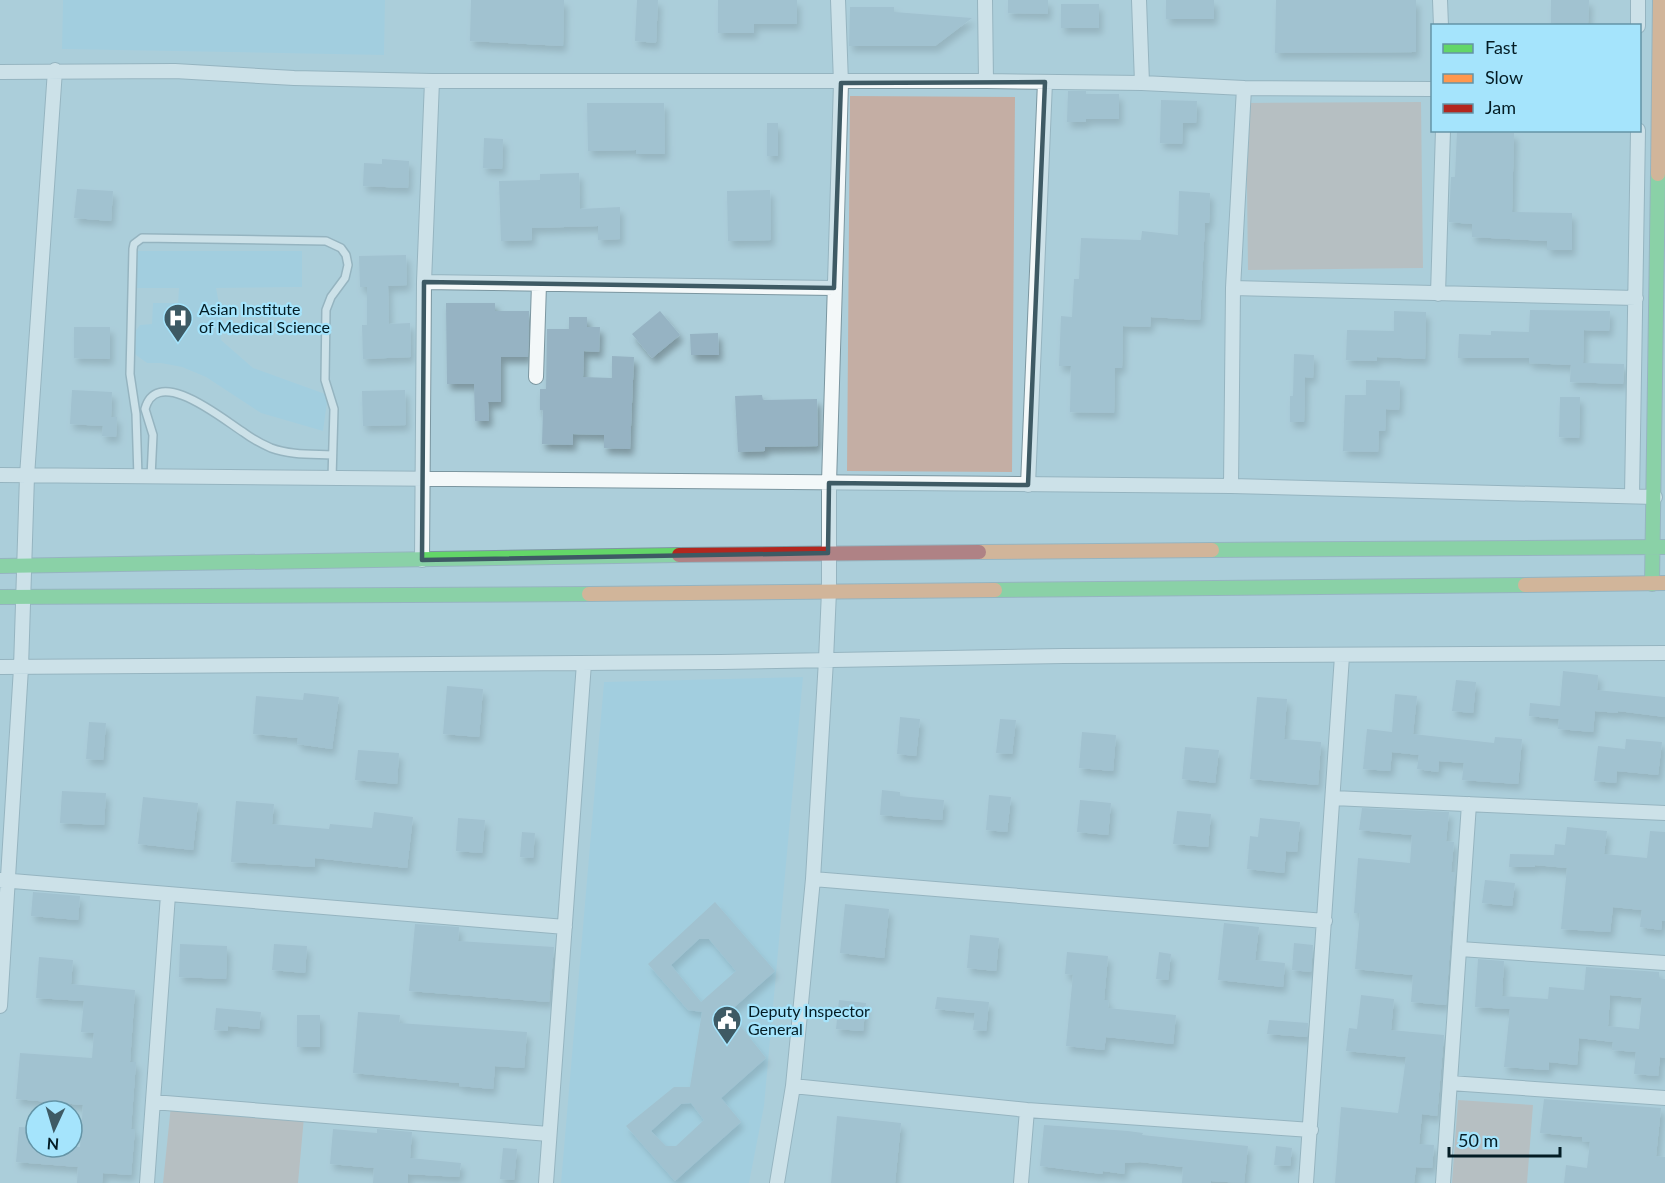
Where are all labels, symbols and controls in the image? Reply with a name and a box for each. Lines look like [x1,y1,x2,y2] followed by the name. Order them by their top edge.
[1431,24,1641,132] legend
[1485,36,1518,58] text: Fast
[1485,66,1523,88] text: Slow
[1485,96,1516,118] text: Jam
[199,299,330,336] place label: Asian Institute of Medical Science
[162,302,194,344] hospital icon: Asian Institute of Medical Science
[748,1001,870,1038] place label: Deputy Inspector General
[711,1004,743,1046] public building icon: Deputy Inspector General
[24,1099,84,1159] north arrow
[1449,1120,1560,1158] scale bar
[1458,1129,1498,1151] text: 50 m
[46,1135,60,1154] text: N

